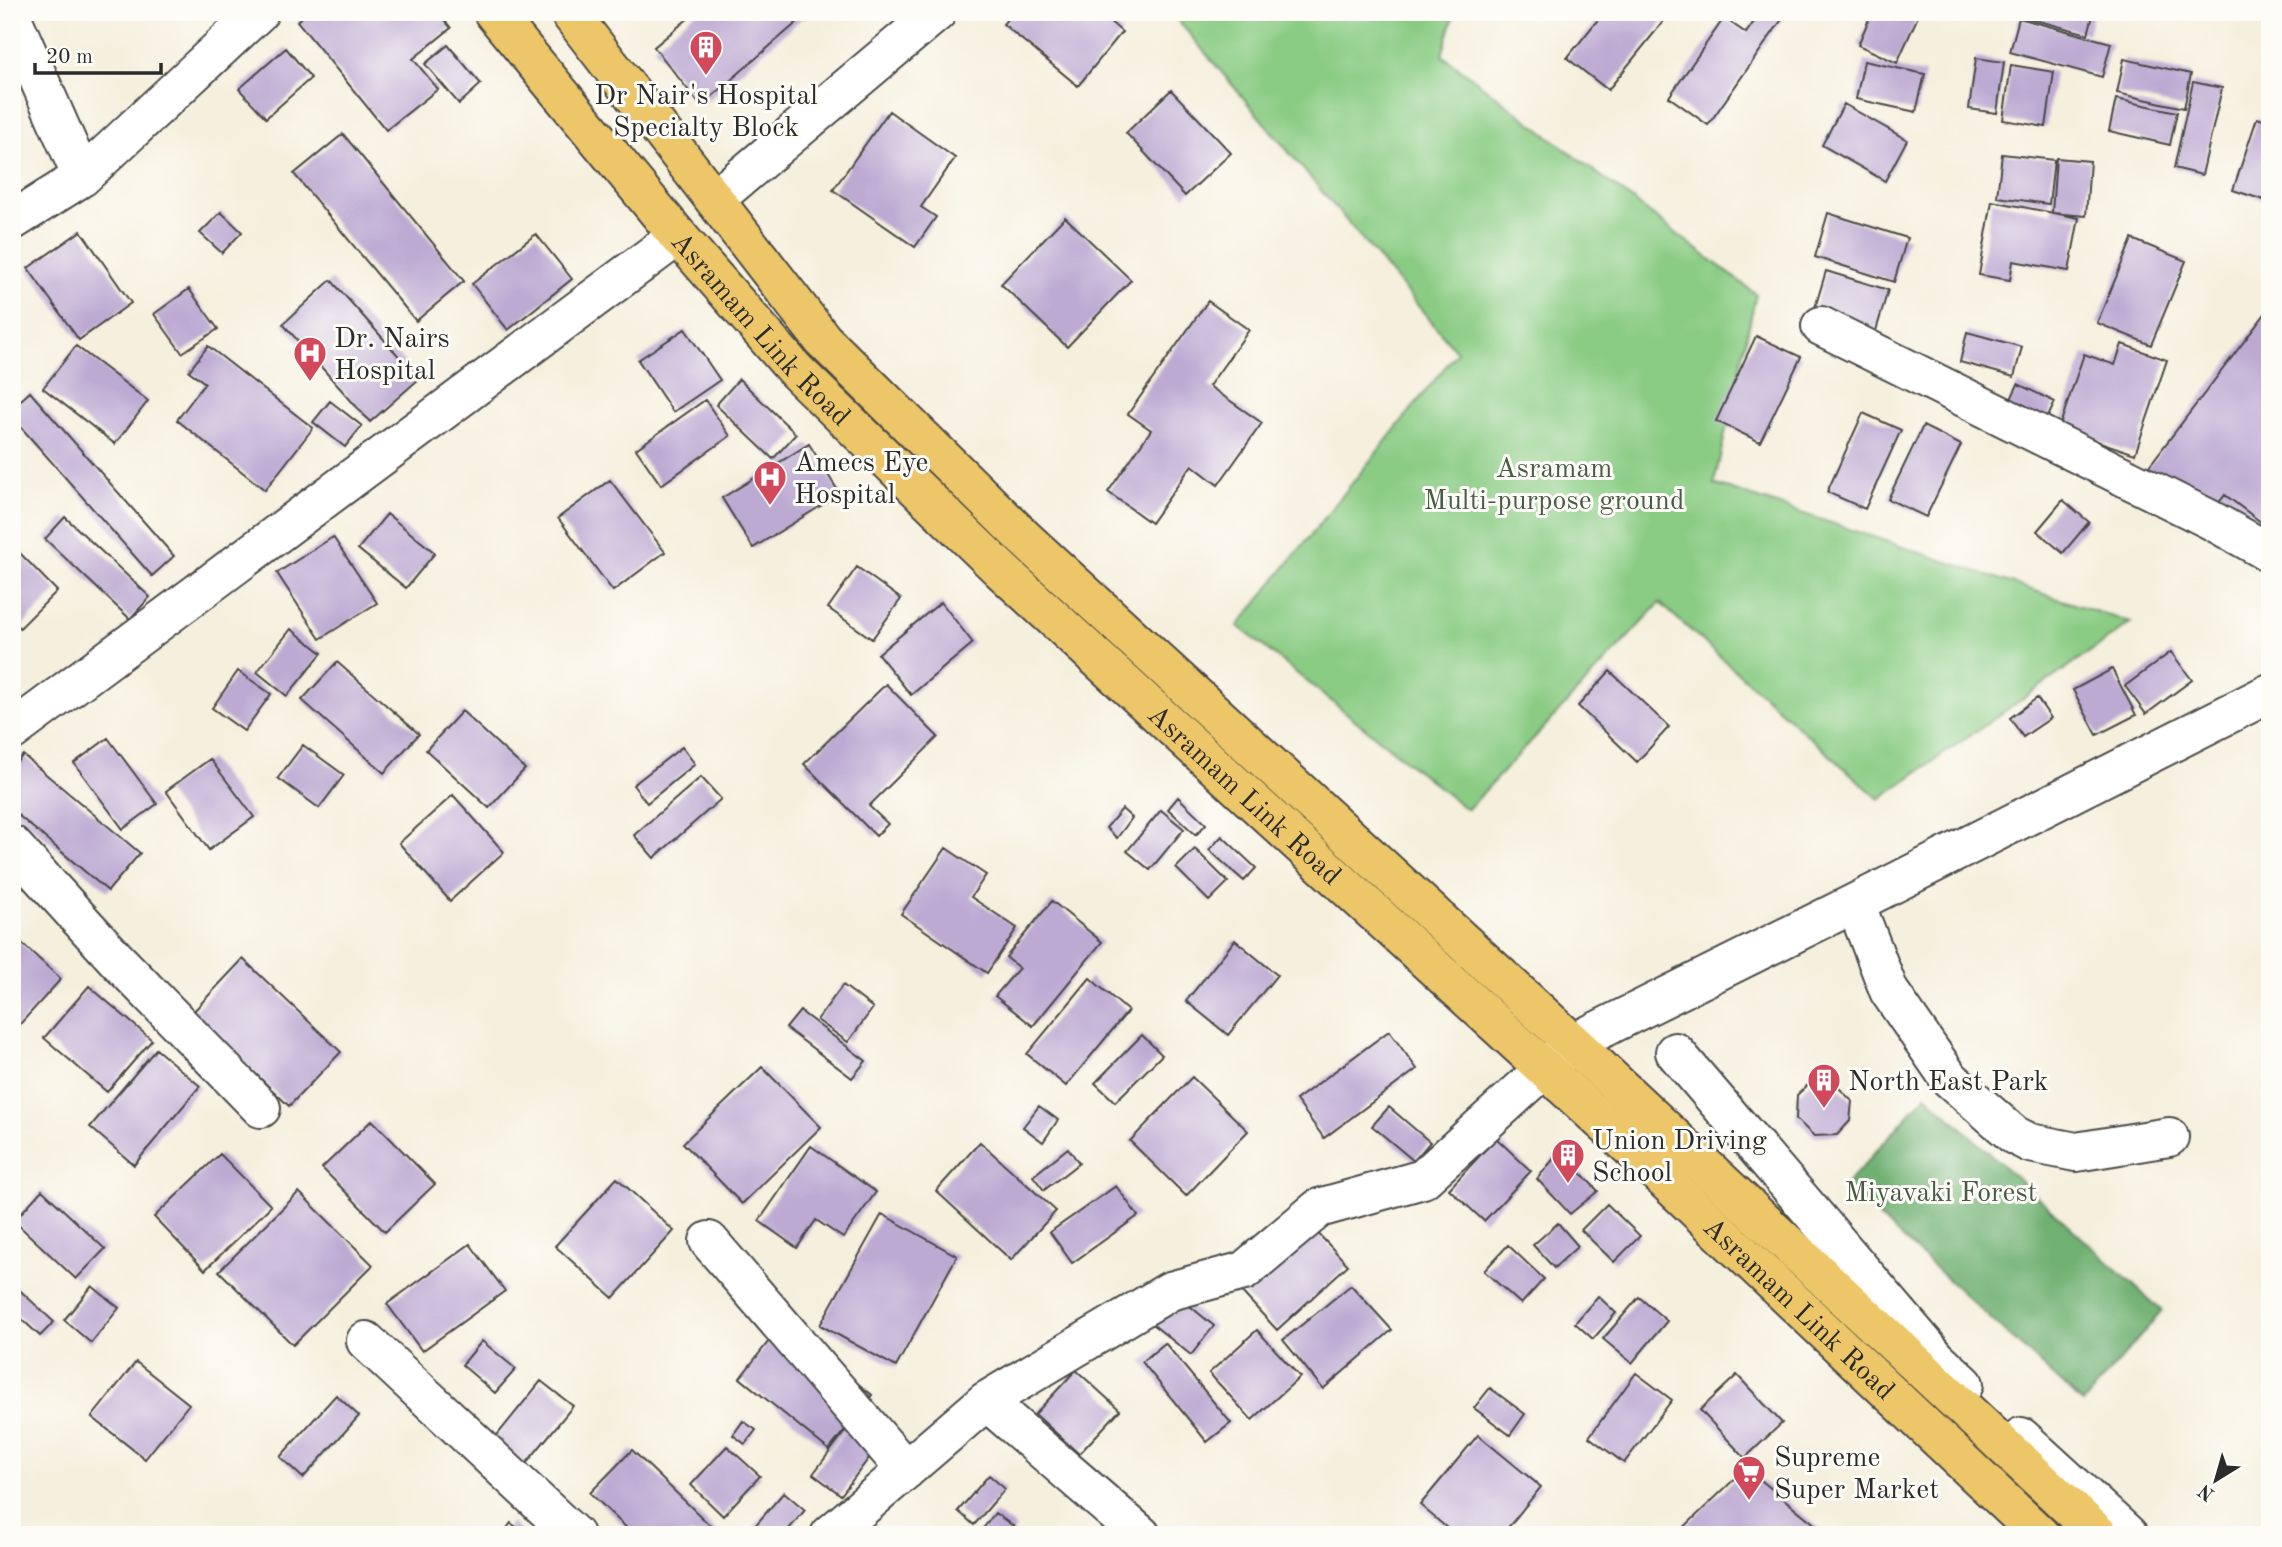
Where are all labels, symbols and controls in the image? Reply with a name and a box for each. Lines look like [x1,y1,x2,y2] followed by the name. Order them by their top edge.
[687,28,725,77] building icon: Dr Nair's Hospital Specialty Block
[35,32,161,76] scale bar
[46,47,93,68] text: 20 m
[594,83,818,143] place label: Dr Nair's Hospital Specialty Block
[664,228,854,433] street label: Asramam Link Road
[334,326,450,386] place label: Dr. Nairs Hospital
[291,334,329,383] hospital icon: Dr. Nairs Hospital
[794,450,928,510] place label: Amecs Eye Hospital
[1423,456,1685,516] park label: Asramam Multi-purpose ground
[751,458,789,507] hospital icon: Amecs Eye Hospital
[1141,701,1345,892] street label: Asramam Link Road
[1805,1061,1843,1110] building icon: North East Park
[1848,1069,2048,1097] place label: North East Park
[1592,1128,1767,1188] place label: Union Driving School
[1549,1136,1587,1185] building icon: Union Driving School
[1845,1180,2037,1208] park label: Miyavaki Forest
[1697,1213,1899,1407] street label: Asramam Link Road
[1774,1445,1939,1505] place label: Supreme Super Market
[2180,1446,2250,1516] north arrow
[1730,1453,1768,1502] supermarket icon: Supreme Super Market
[2195,1479,2219,1504] text: N

